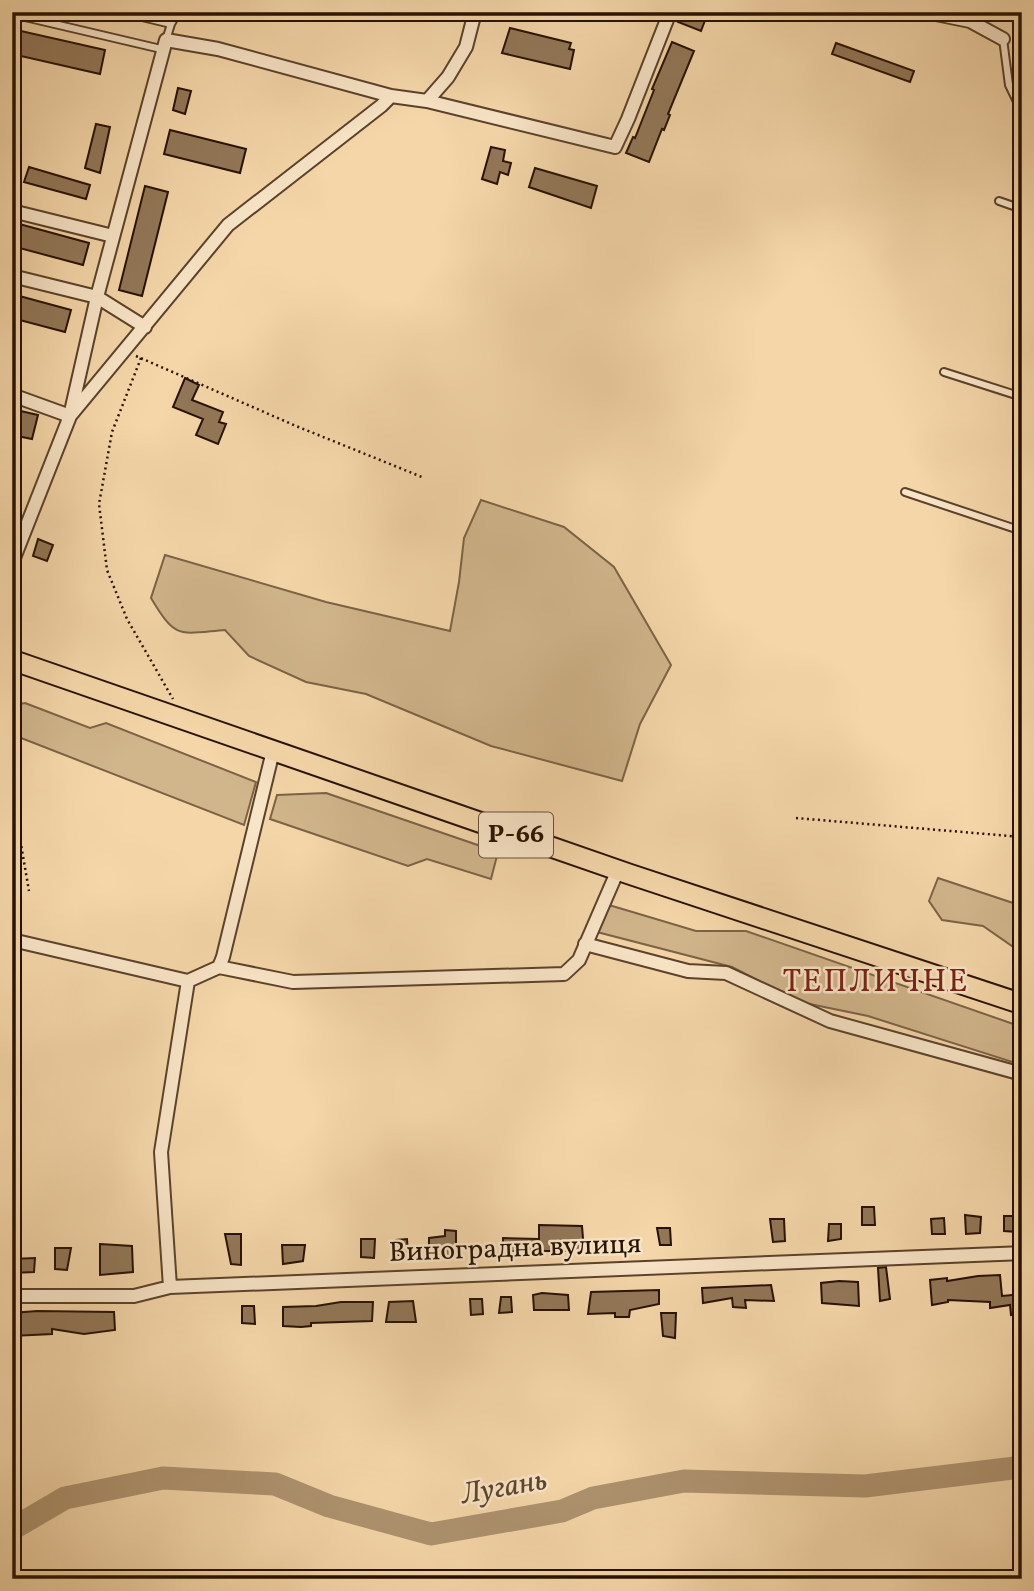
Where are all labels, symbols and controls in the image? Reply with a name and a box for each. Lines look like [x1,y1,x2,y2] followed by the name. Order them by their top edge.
[479,813,553,858] road number: Р-66
[782,961,970,1005] district label: ТЕПЛИЧНЕ
[388,1225,642,1273] street label: Виноградна вулиця
[457,1460,550,1516] water label: Лугань

